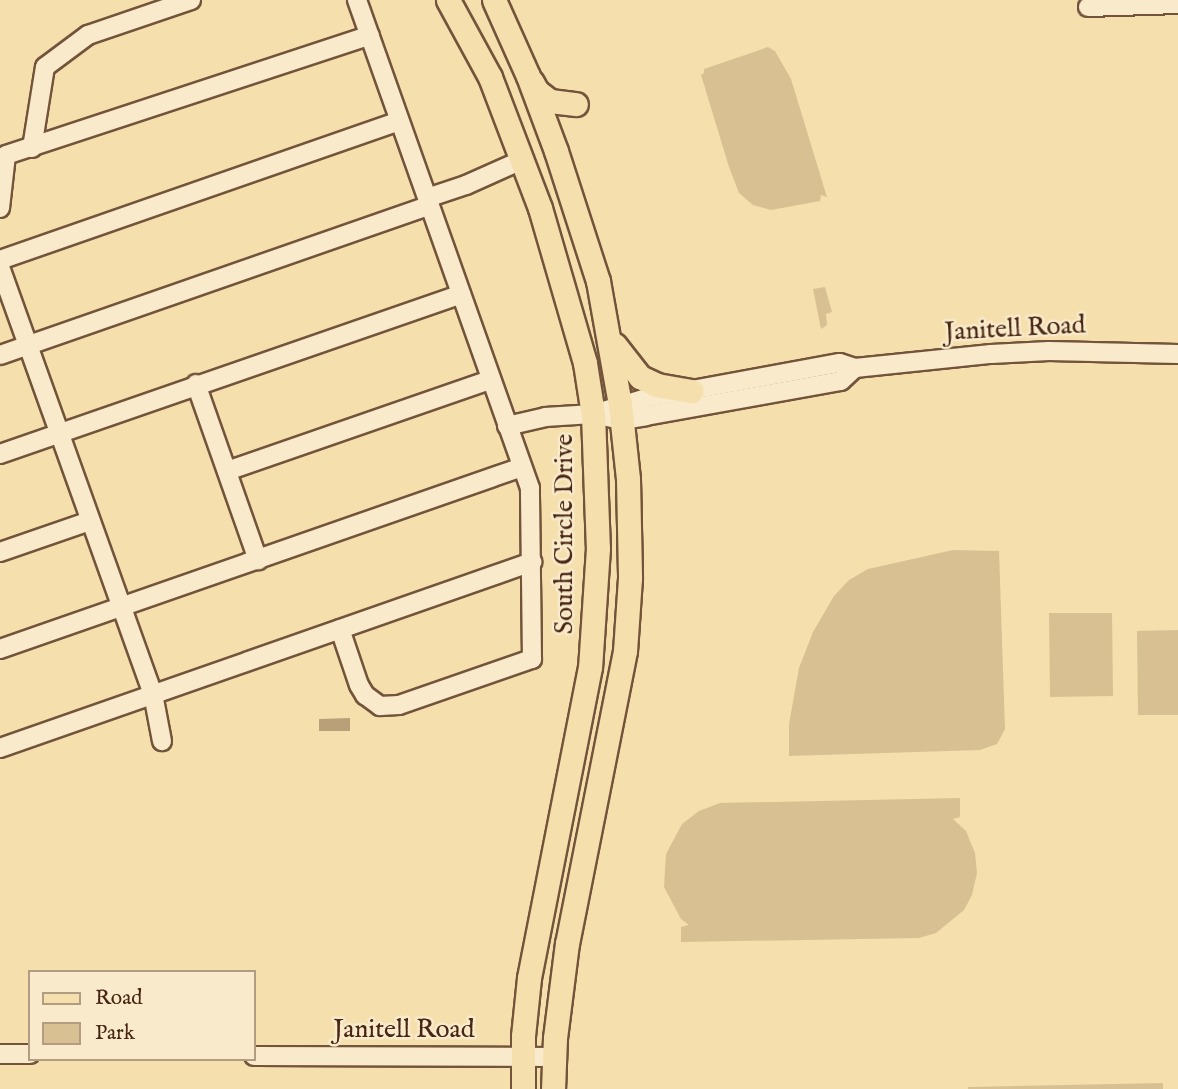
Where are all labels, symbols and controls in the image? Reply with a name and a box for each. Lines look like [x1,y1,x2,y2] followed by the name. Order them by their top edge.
[944,310,1086,348] street label: Janitell Road
[549,434,581,634] street label: South Circle Drive
[28,970,256,1061] legend
[95,985,142,1012] text: Road
[333,1014,475,1046] street label: Janitell Road
[95,1020,135,1047] text: Park

